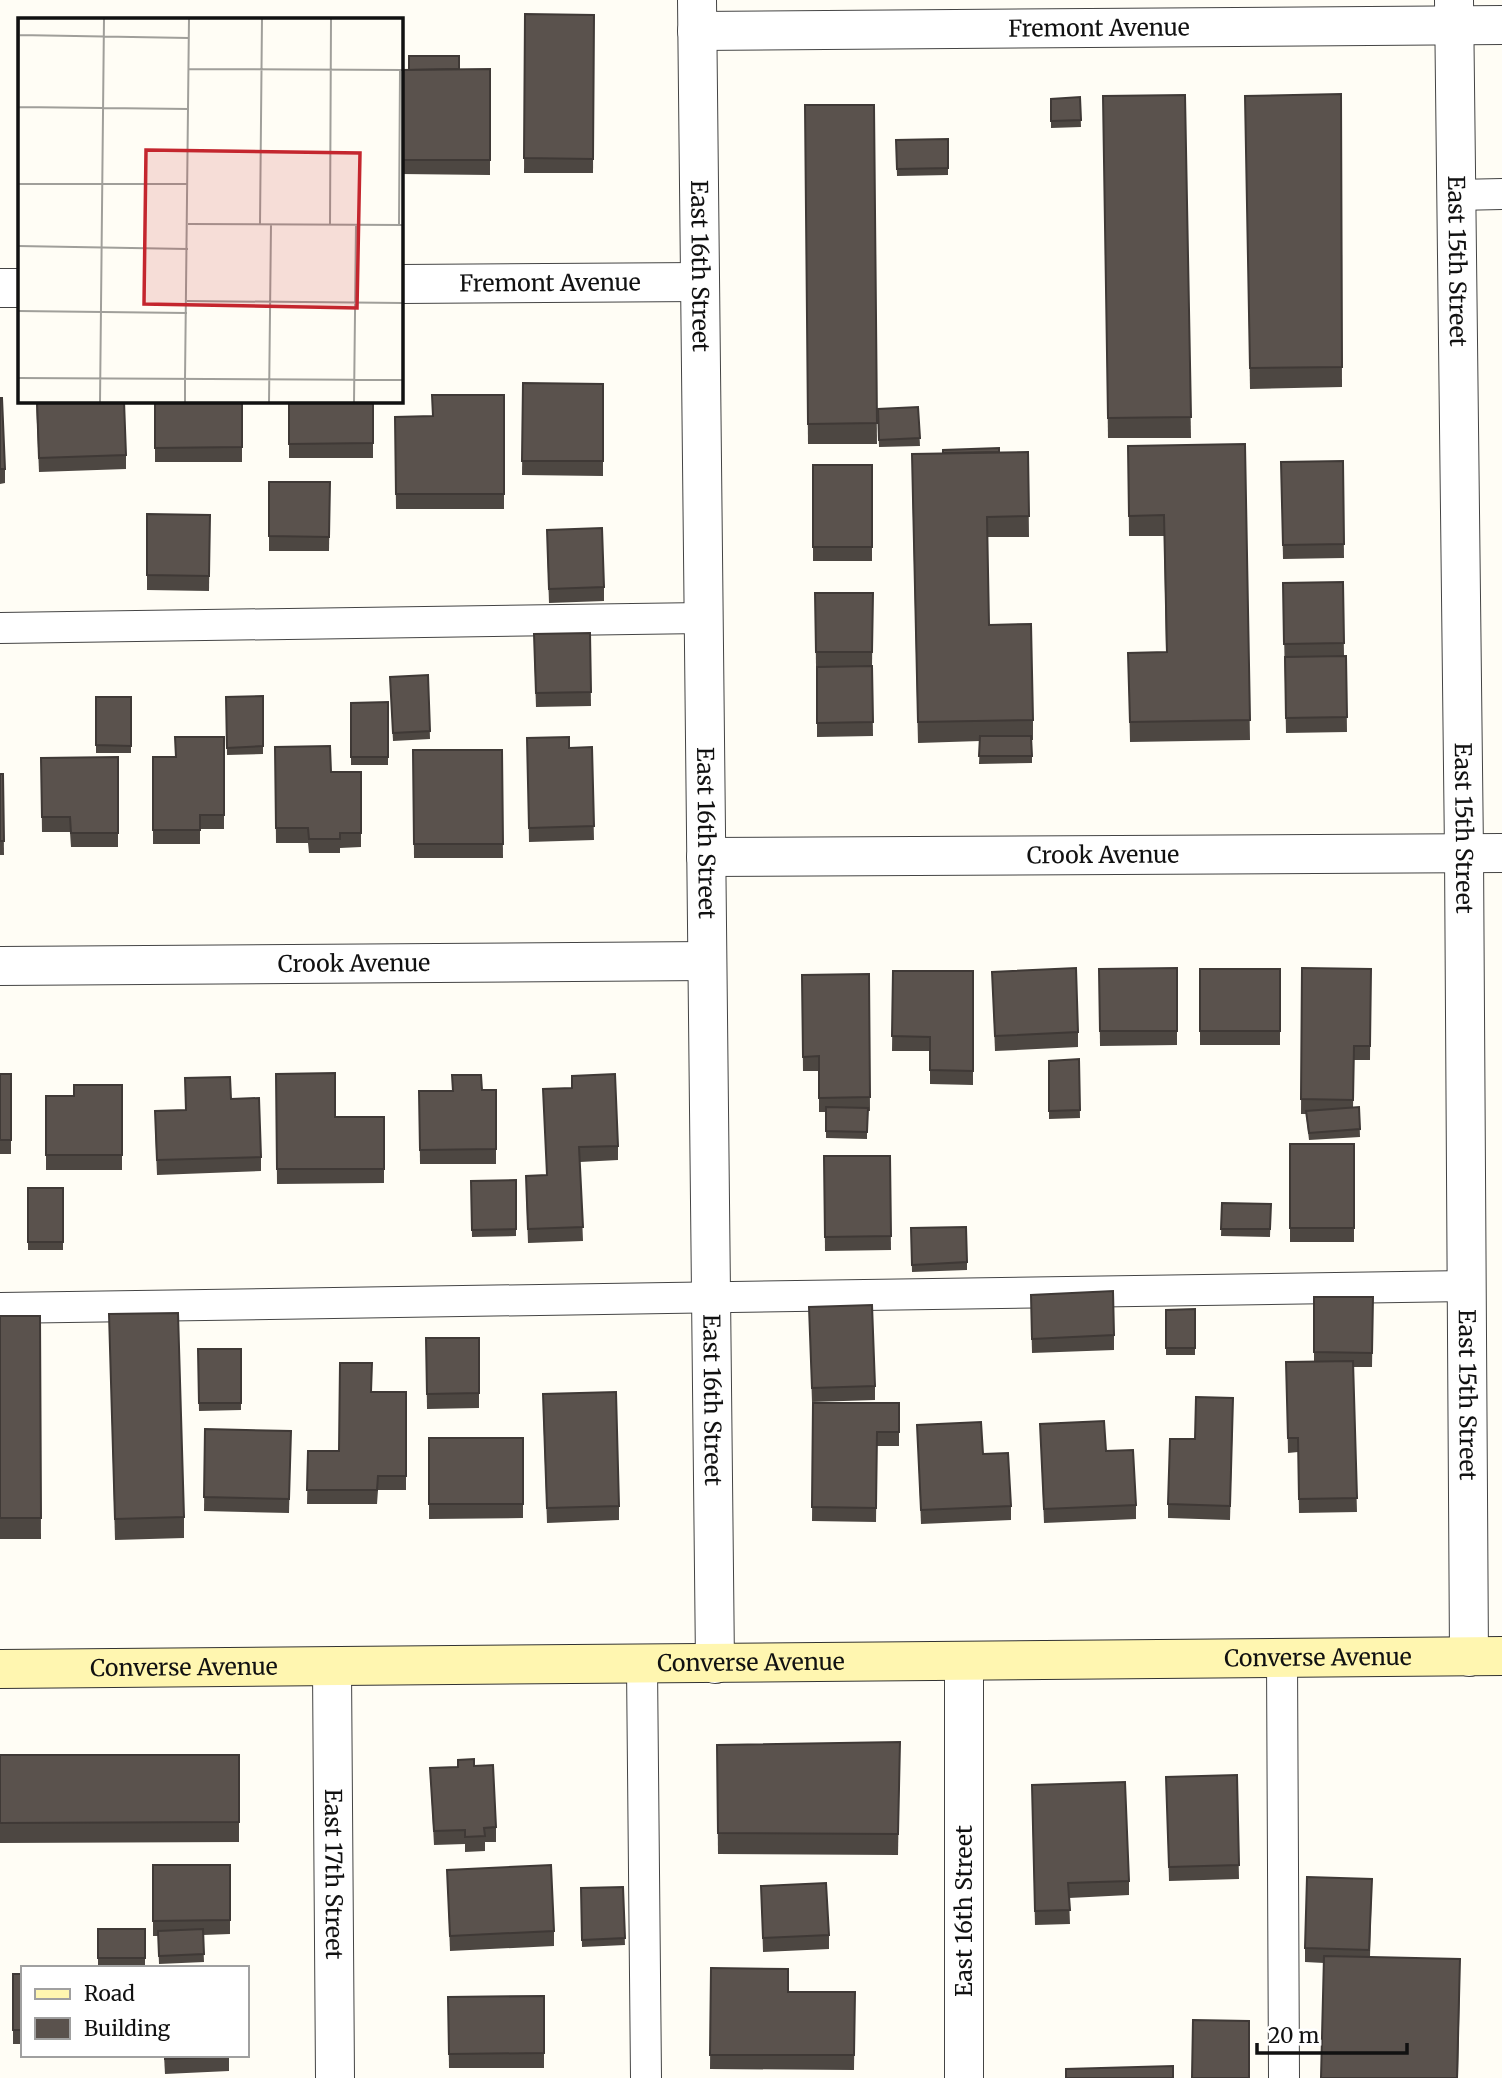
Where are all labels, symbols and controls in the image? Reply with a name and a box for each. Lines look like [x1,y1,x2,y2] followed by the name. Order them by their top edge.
[1008,12,1190,43] street label: Fremont Avenue
[18,18,402,402] inset map
[1442,175,1473,347] street label: East 15th Street
[685,180,716,352] street label: East 16th Street
[459,267,641,298] street label: Fremont Avenue
[1449,742,1479,914] street label: East 15th Street
[691,747,722,919] street label: East 16th Street
[1027,840,1179,869] street label: Crook Avenue
[278,948,430,978] street label: Crook Avenue
[1453,1309,1483,1481] street label: East 15th Street
[697,1314,728,1486] street label: East 16th Street
[1224,1642,1412,1672] street label: Converse Avenue
[657,1647,845,1677] street label: Converse Avenue
[90,1652,278,1682] street label: Converse Avenue
[319,1788,349,1960] street label: East 17th Street
[949,1825,978,1997] street label: East 16th Street
[21,1966,248,2057] legend
[84,1980,135,2007] text: Road
[1257,2011,1408,2056] scale bar
[84,2015,171,2042] text: Building
[1268,2022,1320,2049] text: 20 m

